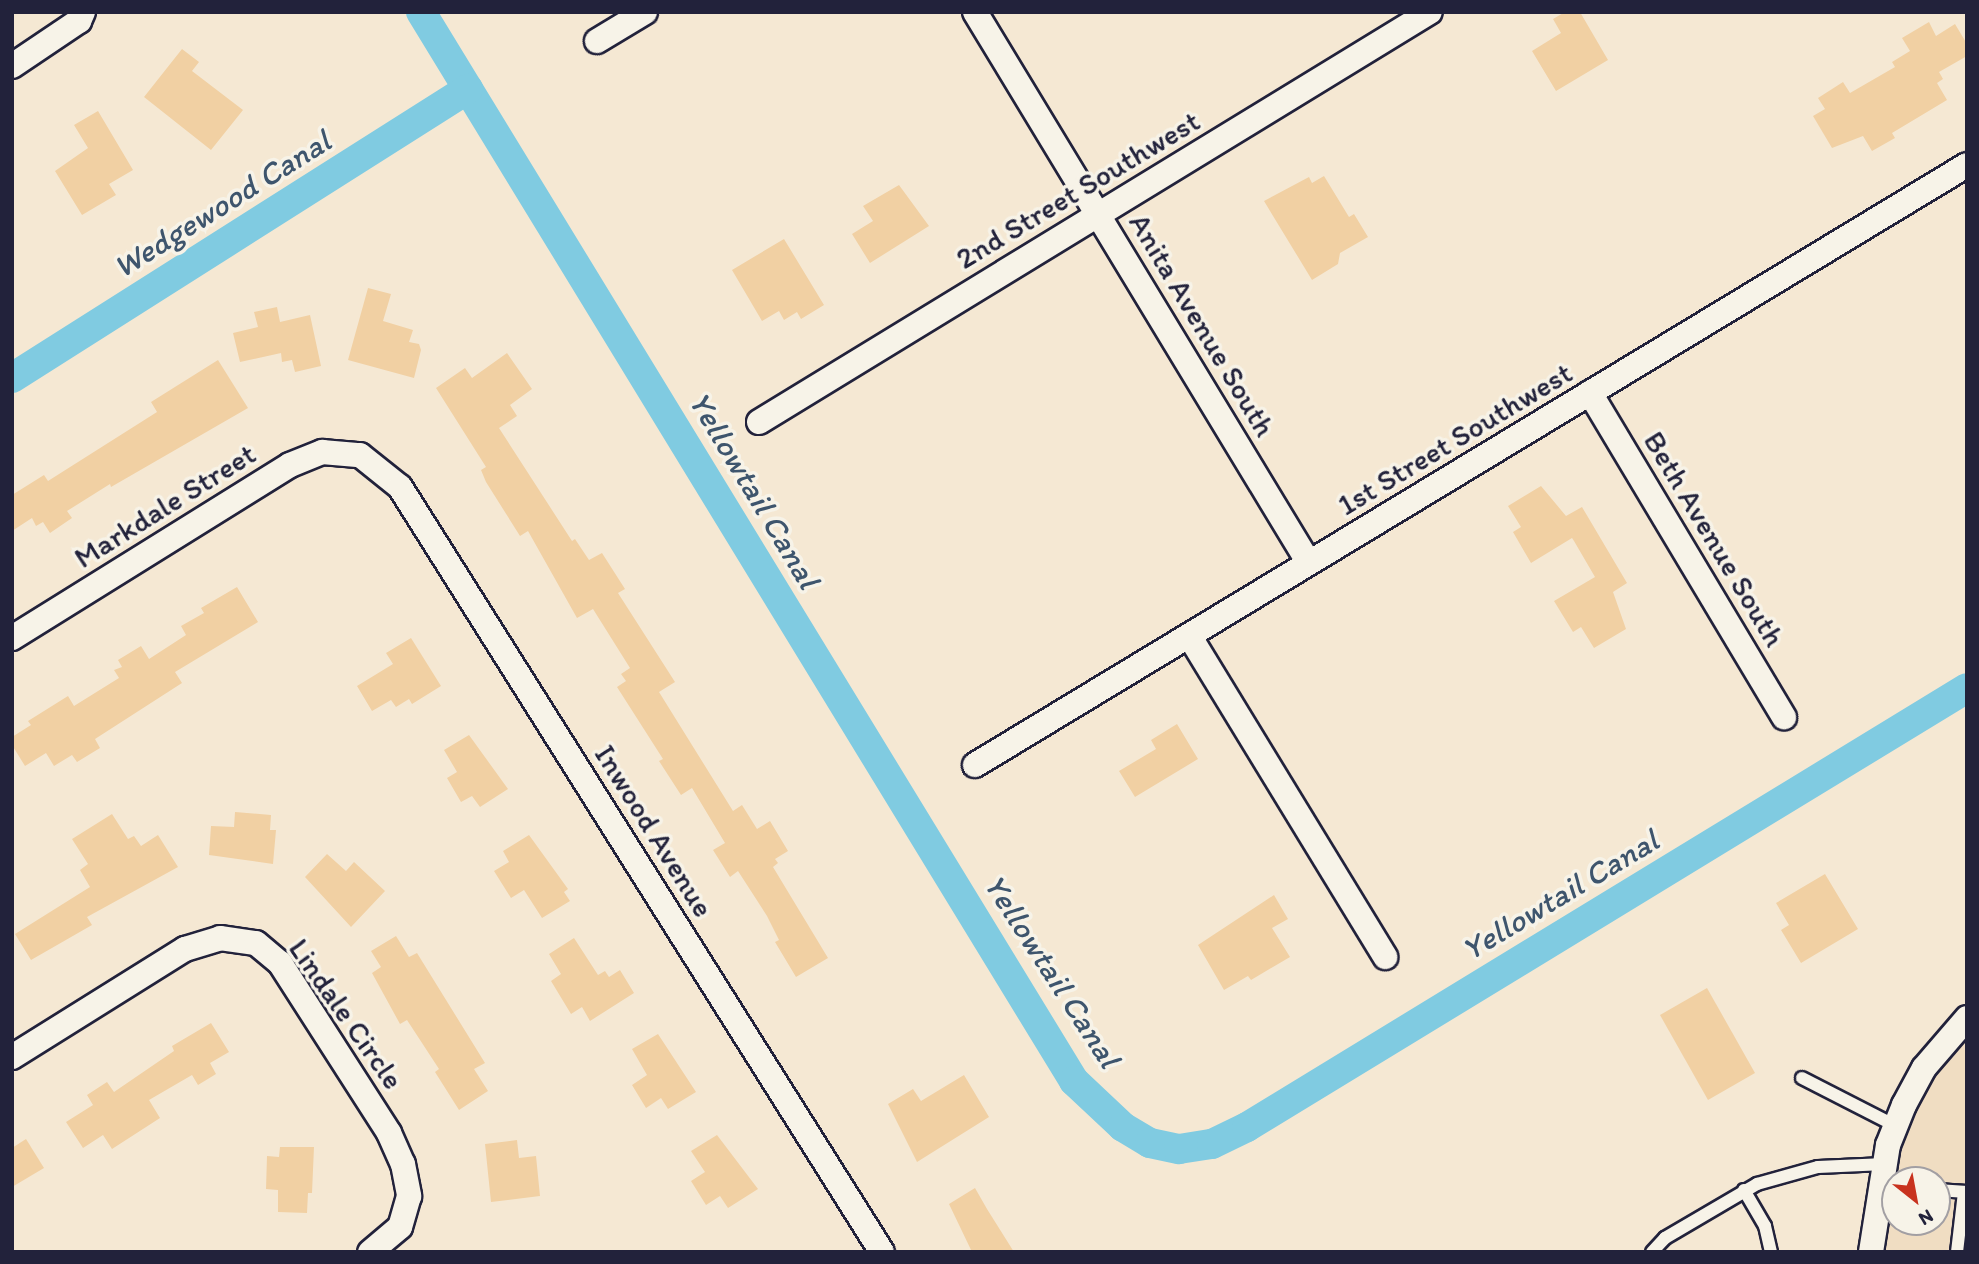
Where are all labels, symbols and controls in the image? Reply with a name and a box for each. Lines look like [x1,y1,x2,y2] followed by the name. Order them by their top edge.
[950,103,1206,277] street label: 2nd Street Southwest
[106,121,338,287] water label: Wedgewood Canal
[1122,208,1282,442] street label: Anita Avenue South
[1332,355,1578,523] street label: 1st Street Southwest
[680,385,828,595] water label: Yellowtail Canal
[1636,426,1792,652] street label: Beth Avenue South
[68,436,262,576] street label: Markdale Street
[587,738,721,924] street label: Inwood Avenue
[1455,821,1665,969] water label: Yellowtail Canal
[975,867,1129,1075] water label: Yellowtail Canal
[281,932,411,1096] street label: Lindale Circle
[1881,1166,1951,1236] north arrow
[1915,1205,1937,1231] text: N

